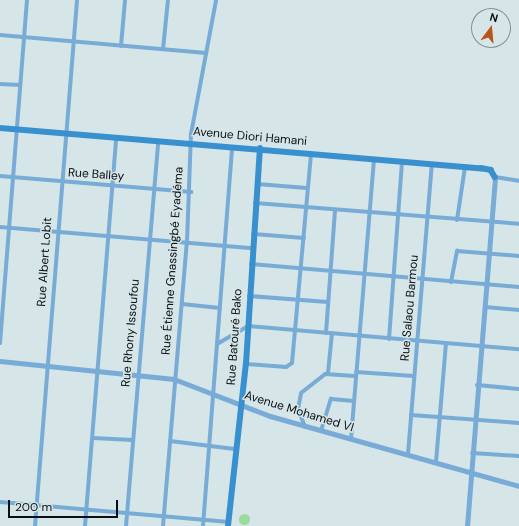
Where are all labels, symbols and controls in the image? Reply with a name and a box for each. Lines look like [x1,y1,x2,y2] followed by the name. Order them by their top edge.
[471,8,511,48] north arrow
[488,10,500,25] text: N
[192,125,308,149] street label: Avenue Diori Hamani
[67,166,125,184] street label: Rue Balley
[159,166,187,356] street label: Rue Étienne Gnassingbé Eyadéma
[35,217,55,307] street label: Rue Albert Lobit
[398,254,422,362] street label: Rue Salaou Barmou
[119,278,143,388] street label: Rue Rhony Issoufou
[224,288,246,386] street label: Rue Batouré Bako
[243,388,355,436] street label: Avenue Mohamed VI
[10,492,120,518] scale bar
[15,499,52,515] text: 200 m

